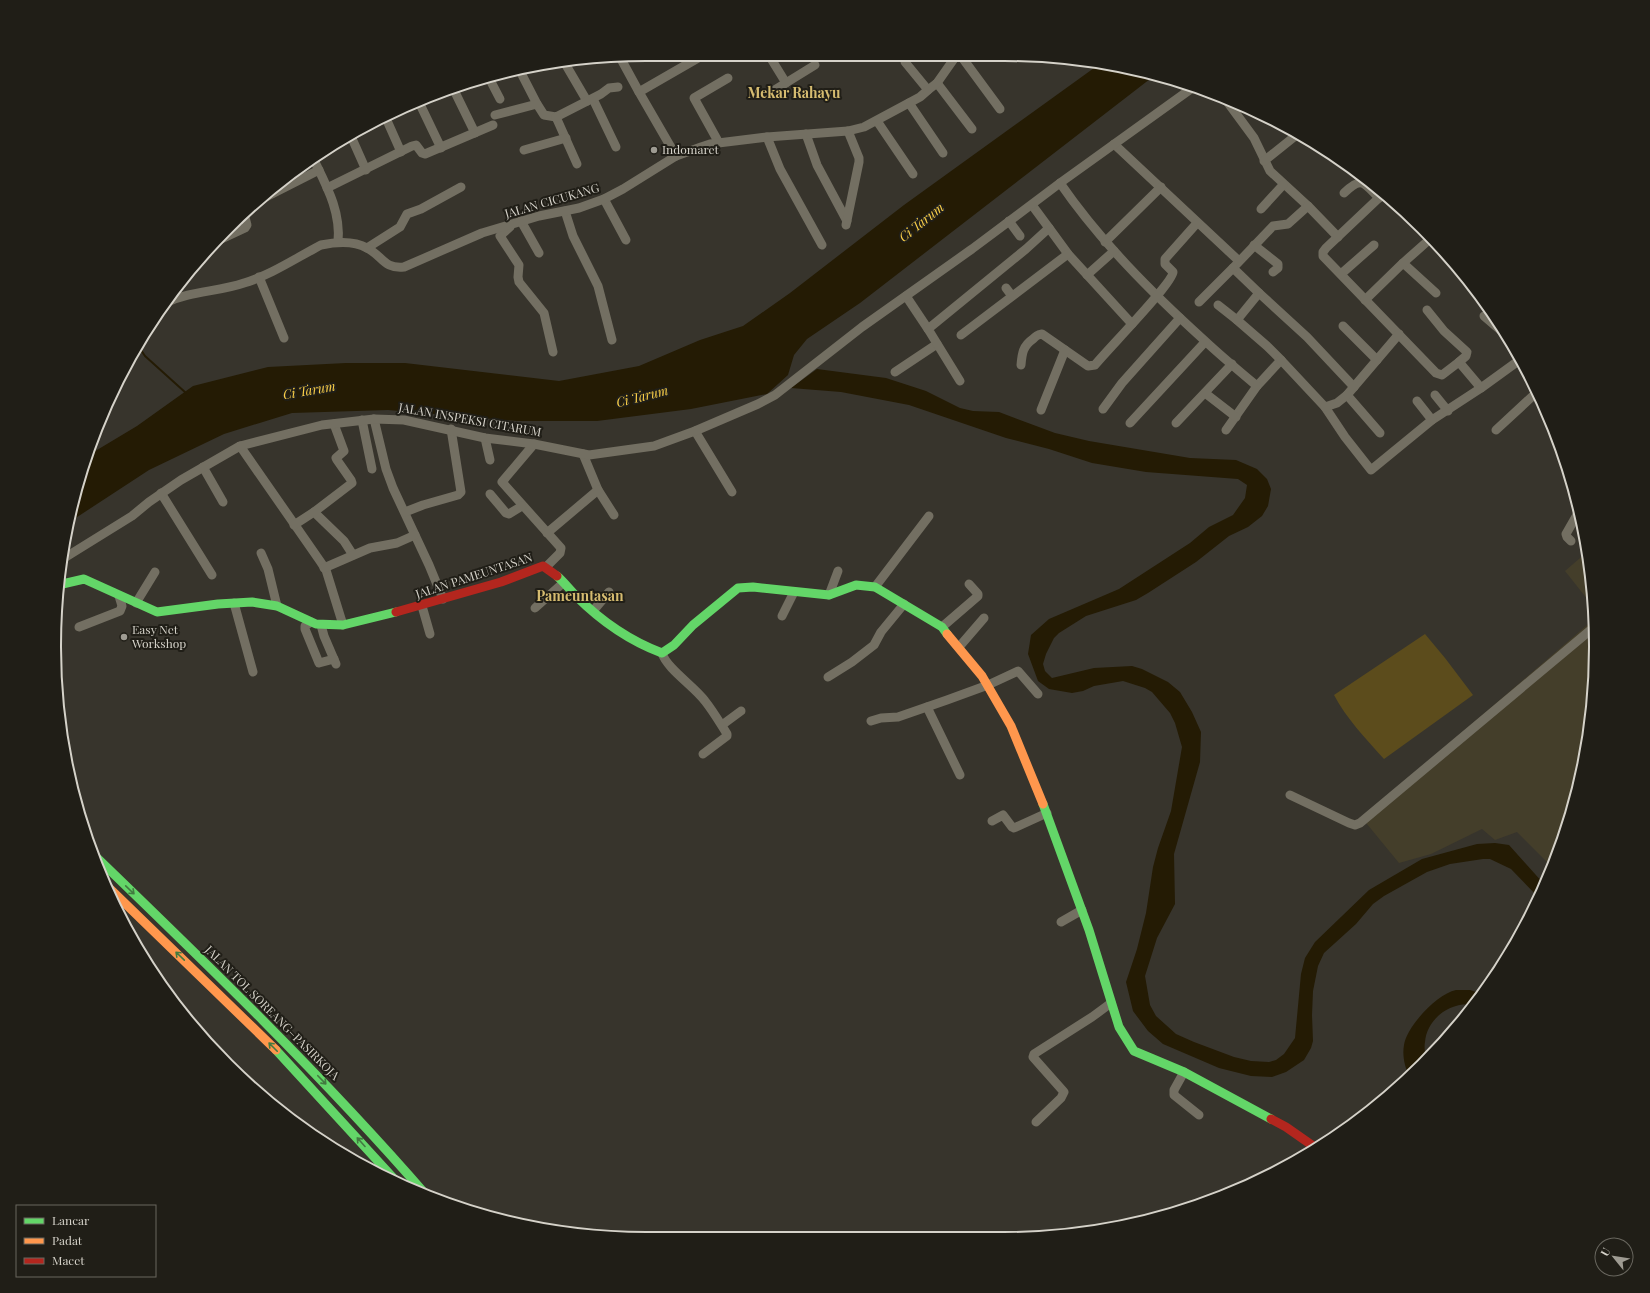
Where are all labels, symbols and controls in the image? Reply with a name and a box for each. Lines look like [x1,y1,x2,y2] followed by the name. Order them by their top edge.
[748,83,841,102] district label: Mekar Rahayu
[662,141,720,157] place label: Indomaret
[649,145,659,155] marker: Indomaret
[502,179,601,221] street label: JALAN CICUKANG
[895,198,947,245] water label: Ci Tarum
[281,377,337,402] water label: Ci Tarum
[614,381,670,410] water label: Ci Tarum
[397,398,543,439] street label: JALAN INSPEKSI CITARUM
[412,548,535,602] street label: JALAN PAMEUNTASAN
[536,586,624,605] district label: Pameuntasan
[131,621,186,651] place label: Easy Net Workshop
[119,632,129,642] marker: Easy Net Workshop
[125,885,135,895] one-way arrow
[201,941,344,1083] street label: JALAN TOL SOREANG–PASIRKOJA
[175,951,185,961] one-way arrow
[268,1042,278,1052] one-way arrow
[317,1075,326,1085] one-way arrow
[357,1137,366,1147] one-way arrow
[16,1205,156,1277] legend
[52,1212,90,1228] text: Lancar
[52,1232,83,1248] text: Padat
[1594,1237,1634,1277] north arrow
[1597,1244,1614,1259] text: U
[52,1252,85,1268] text: Macet

